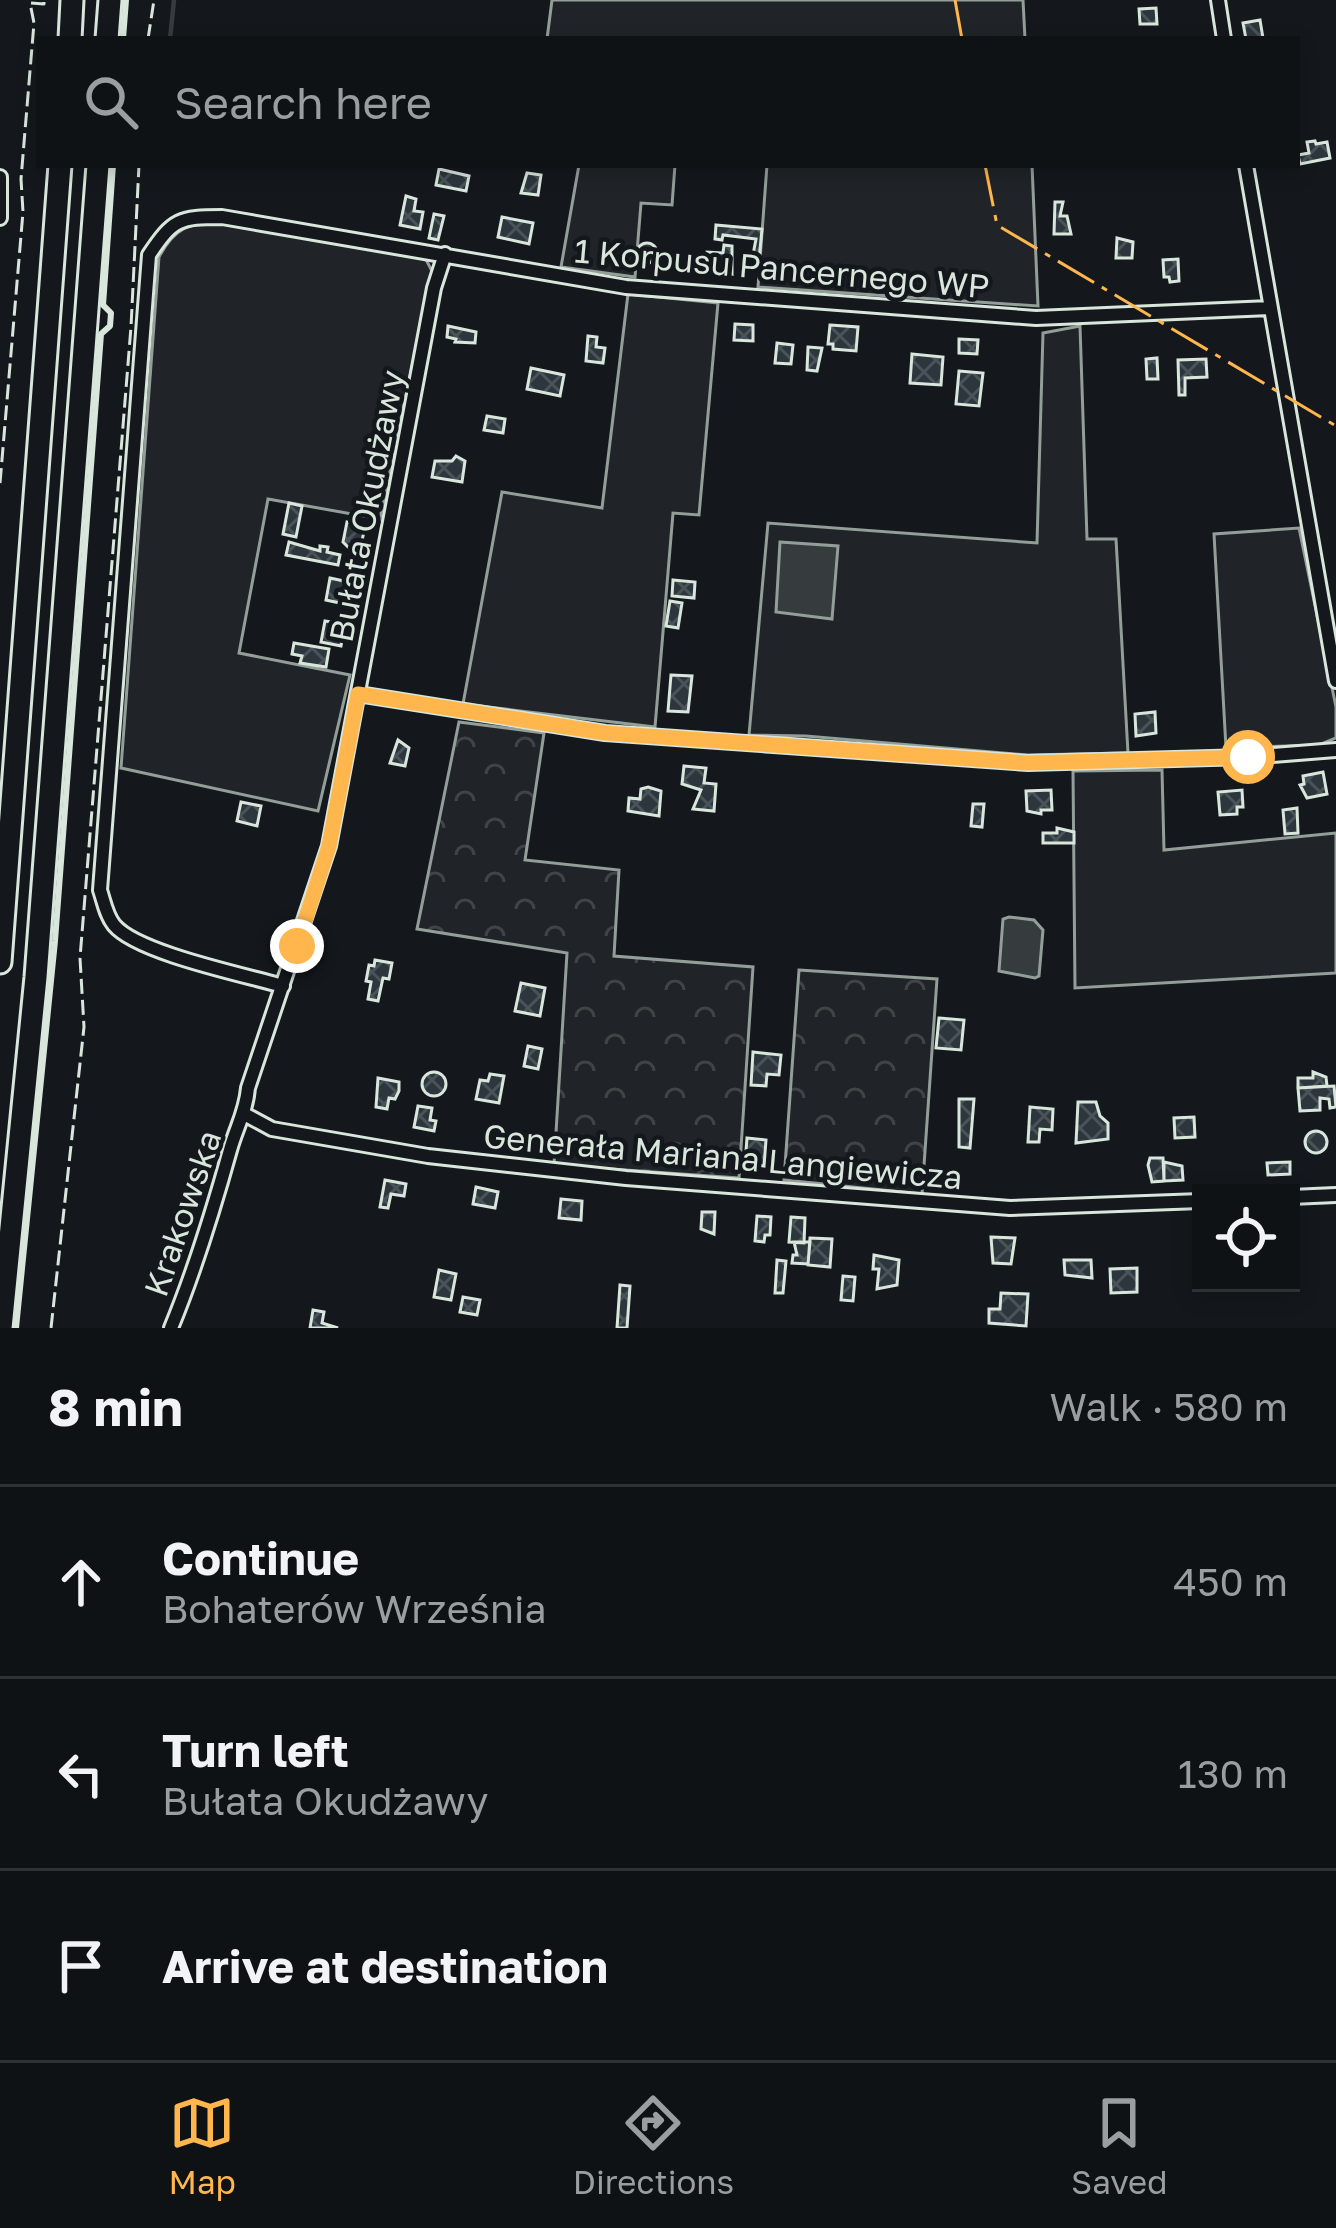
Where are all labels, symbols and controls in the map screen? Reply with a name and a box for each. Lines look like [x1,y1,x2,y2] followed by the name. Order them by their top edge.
[36,36,1300,168] search box
[78,69,144,135] icon: search
[174,75,432,129] text: Search here
[573,230,991,306] street label: 1 Korpusu Pancernego WP
[321,367,411,645] street label: Bułata Okudżawy
[1221,730,1275,784] route start
[270,919,324,973] route end
[482,1116,964,1196] street label: Generała Mariana Langiewicza
[135,1125,229,1301] street label: Krakowska
[1192,1184,1300,1292] map controls
[1192,1184,1300,1292] button: locate
[48,1376,183,1437] text: 8 min
[1050,1383,1288,1430] text: Walk · 580 m
[162,1531,359,1585] text: Continue
[48,1549,114,1615] icon: ahead
[1173,1558,1288,1605] text: 450 m
[162,1585,546,1632] text: Bohaterów Września
[162,1723,349,1777] text: Turn left
[48,1741,114,1807] icon: left
[1178,1750,1288,1797] text: 130 m
[162,1777,488,1824] text: Bułata Okudżawy
[48,1933,114,1999] icon: arrive
[162,1939,608,1993] text: Arrive at destination
[169,2090,236,2201] tab: Map
[573,2090,734,2201] tab: Directions
[1071,2090,1167,2201] tab: Saved

